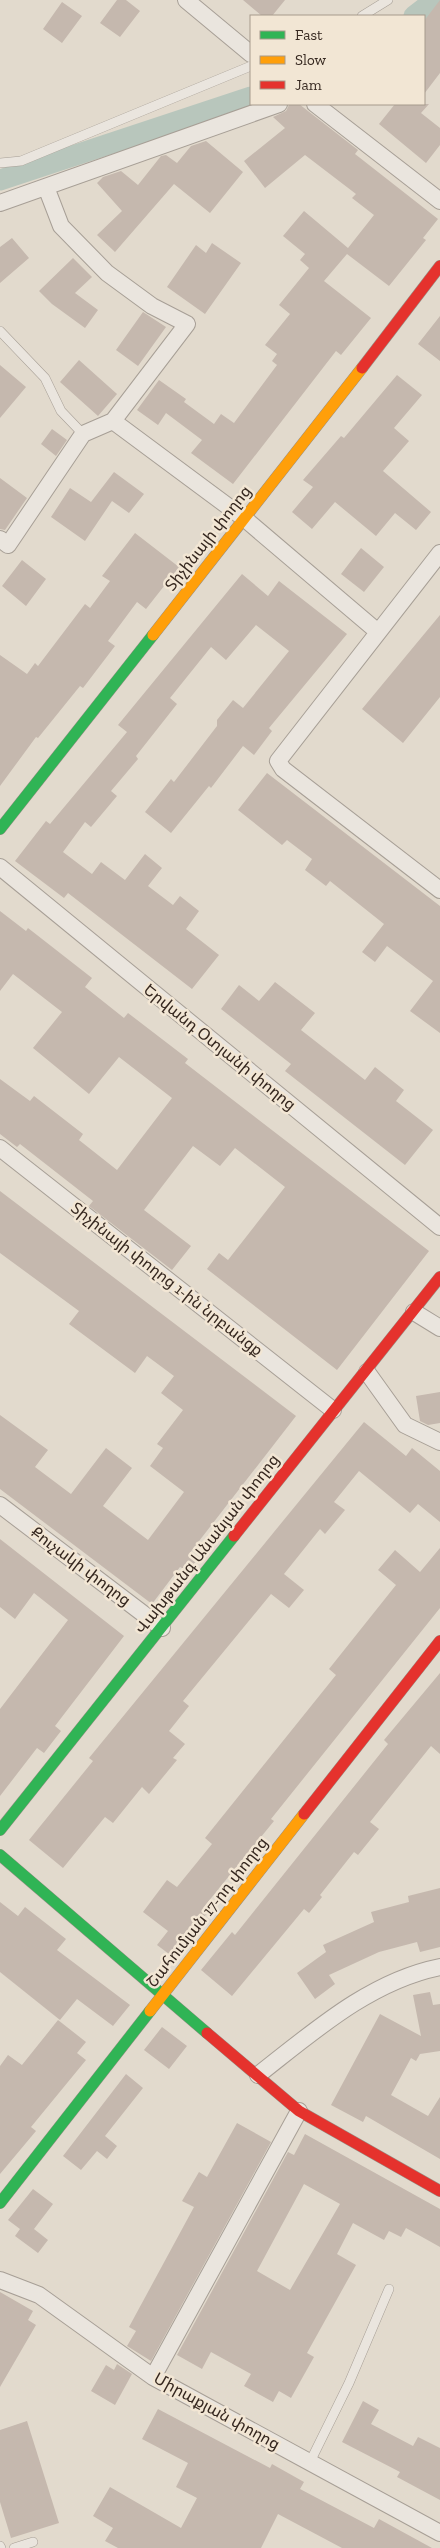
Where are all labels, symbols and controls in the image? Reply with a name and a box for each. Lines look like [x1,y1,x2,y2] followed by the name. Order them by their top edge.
[250,15,425,105] legend
[295,26,323,44] text: Fast
[295,51,327,69] text: Slow
[295,76,322,94] text: Jam
[161,482,255,594] street label: Տիչինայի փողոց
[140,980,300,1114] street label: Երվանդ Օտյանի փողոց
[67,1198,267,1360] street label: Տիչինայի փողոց 1-ին նրբանցք
[131,1450,283,1638] street label: Վախթանգ Անանյան փողոց
[27,1522,135,1610] street label: Քուչակի փողոց
[142,1833,272,1991] street label: Շահումյան 17-րդ փողոց
[151,2368,283,2454] street label: Միրաքյան փողոց

